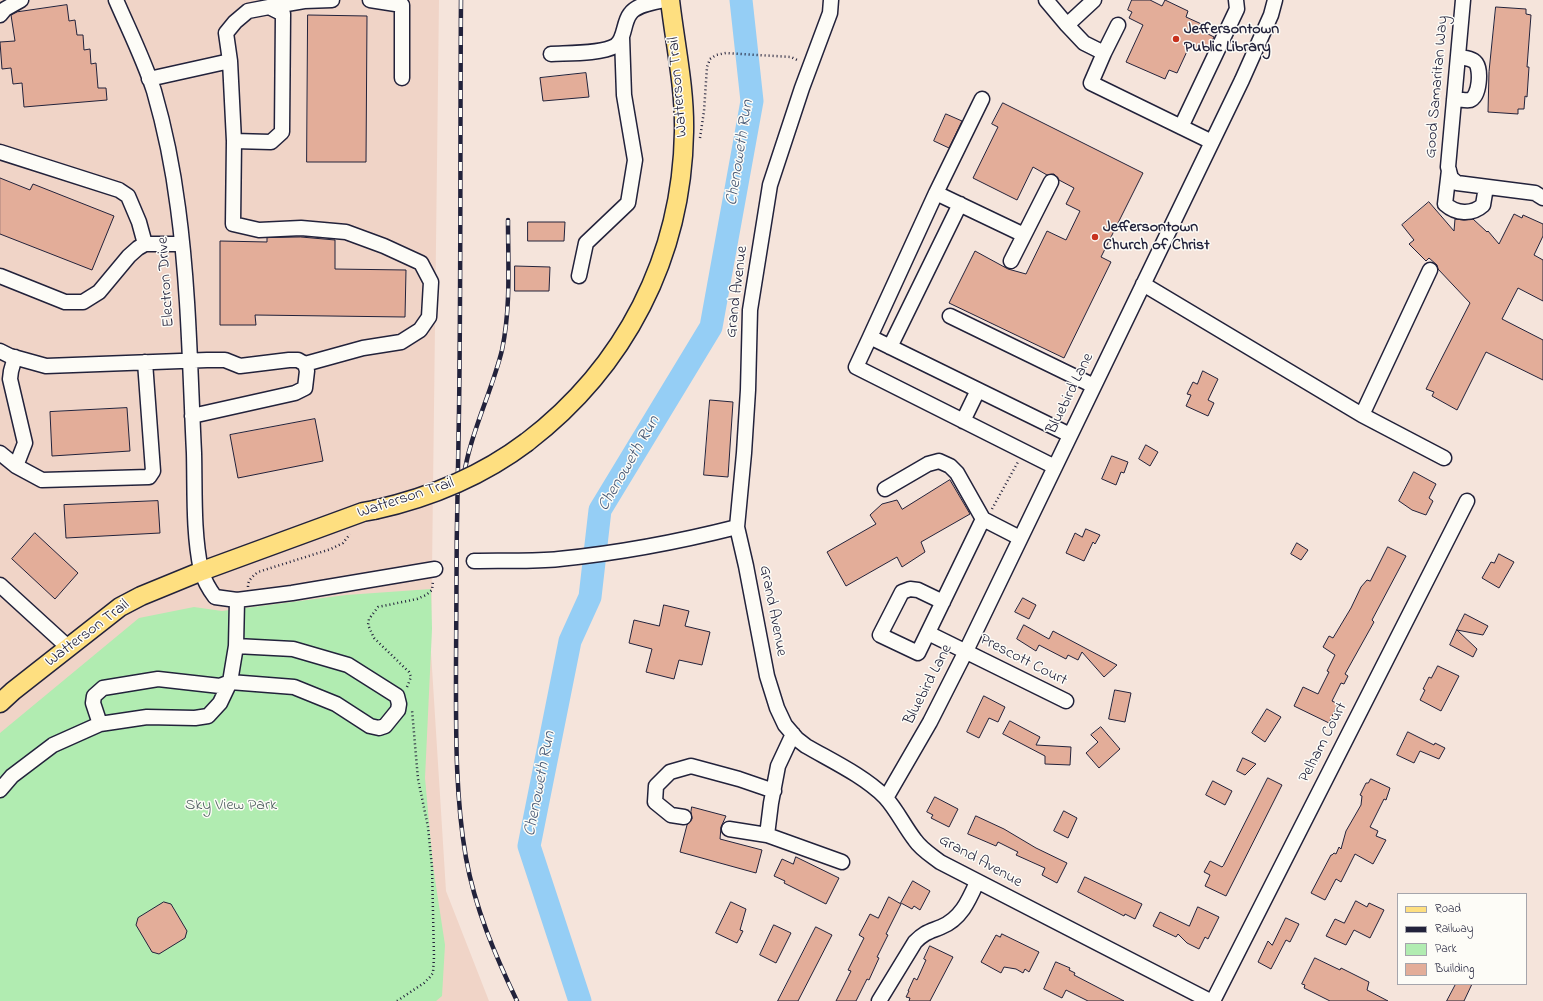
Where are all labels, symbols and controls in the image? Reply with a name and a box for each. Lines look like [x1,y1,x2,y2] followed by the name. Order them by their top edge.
[1422,15,1454,159] street label: Good Samaritan Way
[1184,20,1279,58] place label: Jeffersontown Public Library
[1171,34,1181,44] marker: Jeffersontown Public Library
[665,36,693,138] street label: Watterson Trail
[723,99,759,207] water label: Chenoweth Run
[1103,218,1210,256] place label: Jeffersontown Church of Christ
[1090,232,1100,242] marker: Jeffersontown Church of Christ
[154,236,180,328] street label: Electron Drive
[723,245,753,339] street label: Grand Avenue
[1043,350,1099,438] street label: Bluebird Lane
[595,413,665,515] water label: Chenoweth Run
[355,474,457,524] street label: Watterson Trail
[754,564,790,658] street label: Grand Avenue
[42,596,134,672] street label: Watterson Trail
[976,631,1070,691] street label: Prescott Court
[901,642,957,728] street label: Bluebird Lane
[1296,700,1352,786] street label: Pelham Court
[521,730,561,838] water label: Chenoweth Run
[185,796,277,816] park label: Sky View Park
[935,831,1025,893] street label: Grand Avenue
[1397,893,1527,985] legend
[1435,900,1461,918] text: Road
[1435,920,1473,938] text: Railway
[1435,940,1457,958] text: Park
[1435,960,1474,978] text: Building

